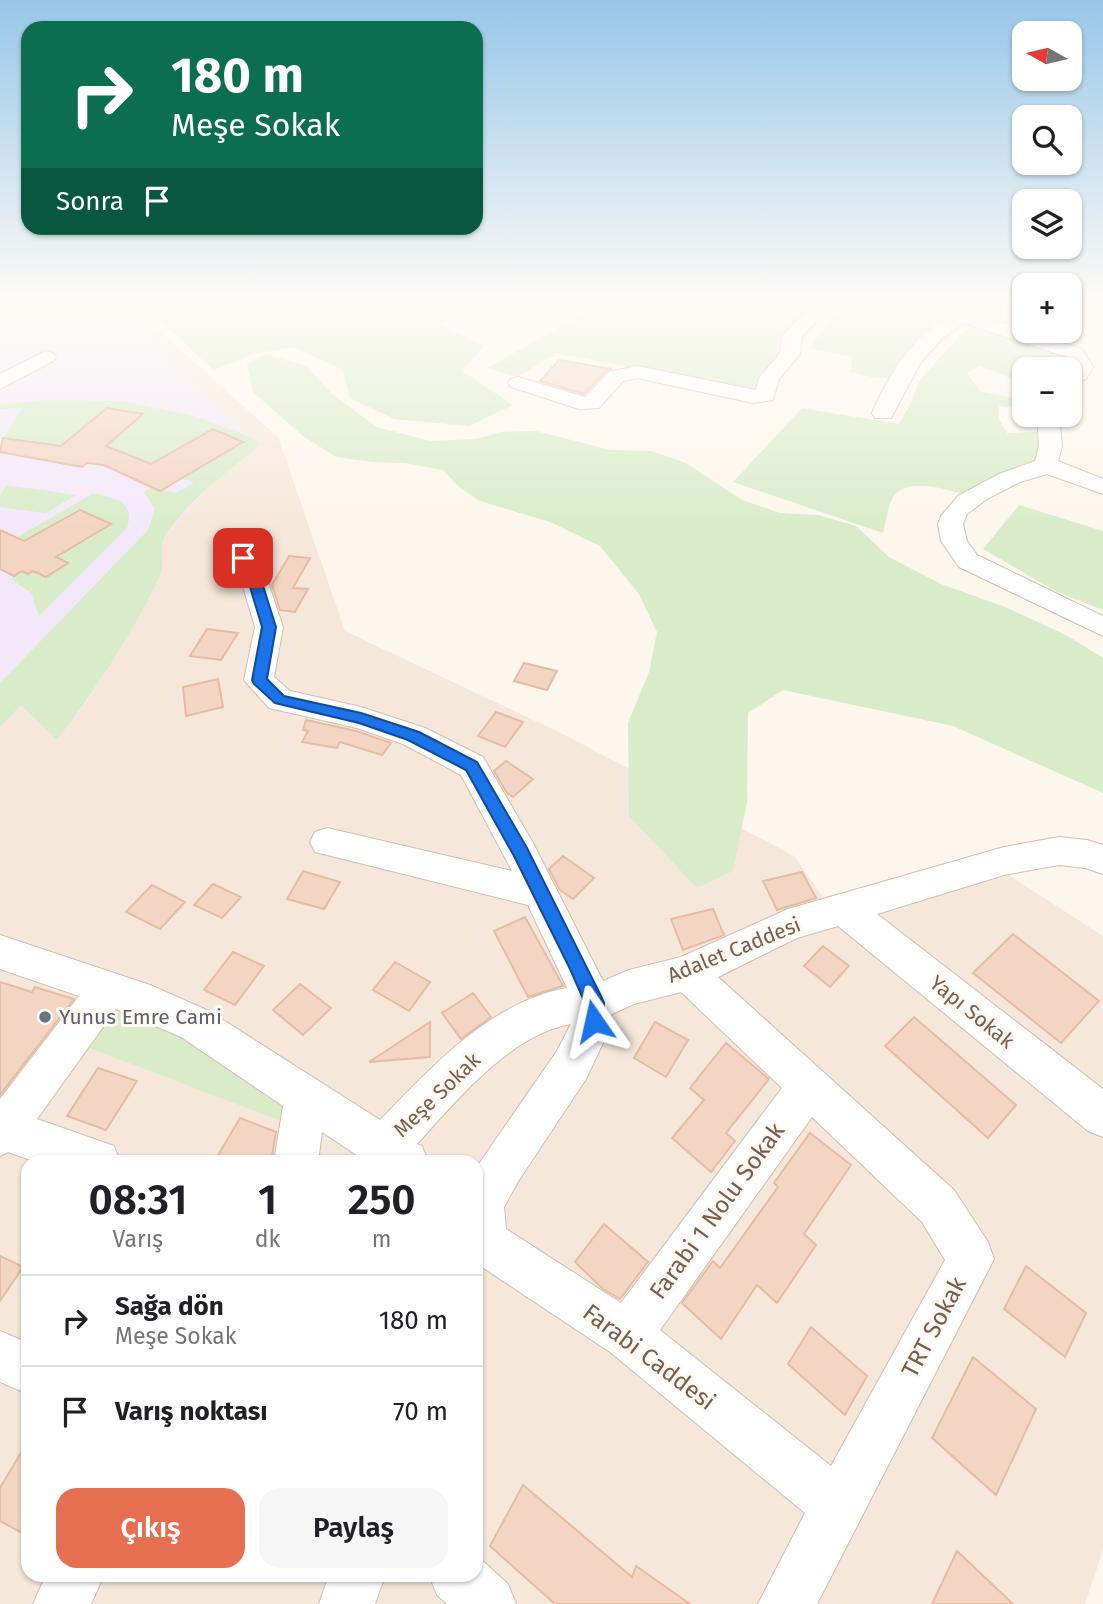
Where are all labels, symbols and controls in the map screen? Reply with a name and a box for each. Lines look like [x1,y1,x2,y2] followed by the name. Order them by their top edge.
[1012,21,1082,91] north arrow
[1012,21,1082,427] map controls
[171,46,304,105] text: 180 m
[56,49,147,140] icon: right
[1012,105,1082,175] button: search
[171,106,340,144] text: Meşe Sokak
[138,182,176,220] icon: arrive
[56,186,124,217] text: Sonra
[1012,189,1082,259] button: layers
[1012,273,1082,343] button: +
[1012,357,1082,427] button: −
[213,528,273,588] pin
[224,539,262,577] icon: arrive
[663,911,805,989] street label: Adalet Caddesi
[924,970,1020,1054] street label: Yapı Sokak
[557,984,631,1058] position arrow
[59,1004,222,1030] place label: Yunus Emre Cami
[37,1009,53,1025] marker: Yunus Emre Cami
[388,1047,486,1143] street label: Meşe Sokak
[644,1117,791,1305] street label: Farabi 1 Nolu Sokak
[88,1175,187,1225] text: 08:31
[258,1175,277,1225] text: 1
[348,1175,416,1225] text: 250
[113,1225,163,1253] text: Varış
[255,1225,280,1253] text: dk
[372,1225,391,1253] text: m
[896,1271,972,1382] street label: TRT Sokak
[115,1291,224,1322] text: Sağa dön
[577,1298,721,1416] street label: Farabi Caddesi
[56,1302,94,1340] icon: right
[379,1305,448,1336] text: 180 m
[115,1322,237,1350] text: Meşe Sokak
[56,1393,94,1431] icon: arrive
[115,1396,268,1427] text: Varış noktası
[393,1396,448,1427] text: 70 m
[56,1488,245,1568] button: Çıkış
[259,1488,448,1568] button: Paylaş

